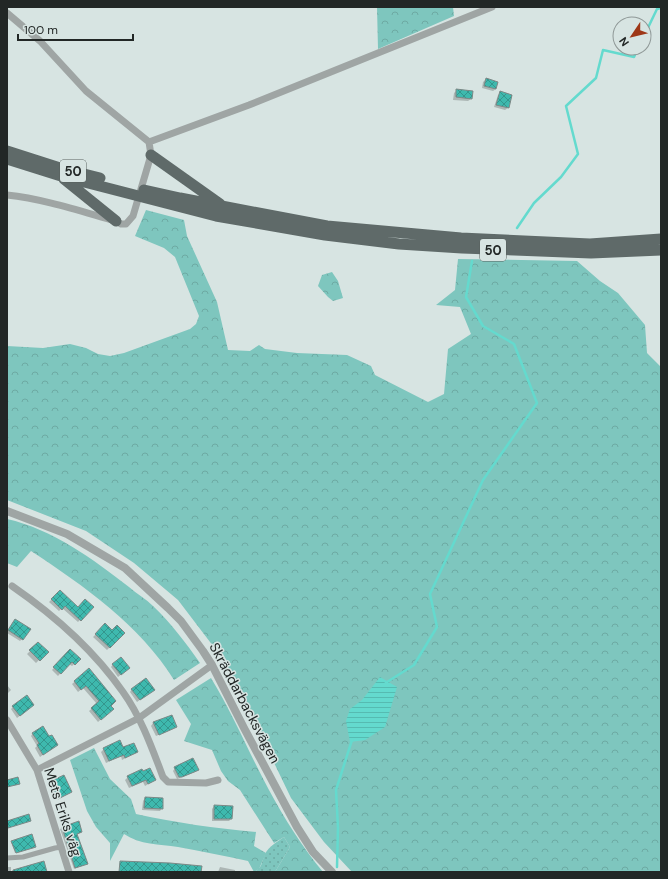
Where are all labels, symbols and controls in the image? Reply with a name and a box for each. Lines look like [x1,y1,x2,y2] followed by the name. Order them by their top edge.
[18,16,133,42] scale bar
[612,16,652,56] north arrow
[24,22,58,38] text: 100 m
[616,34,632,49] text: N
[60,160,86,182] road number: 50
[480,239,506,261] road number: 50
[206,640,284,766] street label: Skräddarbacksvägen
[40,765,86,859] street label: Mets Eriks väg

